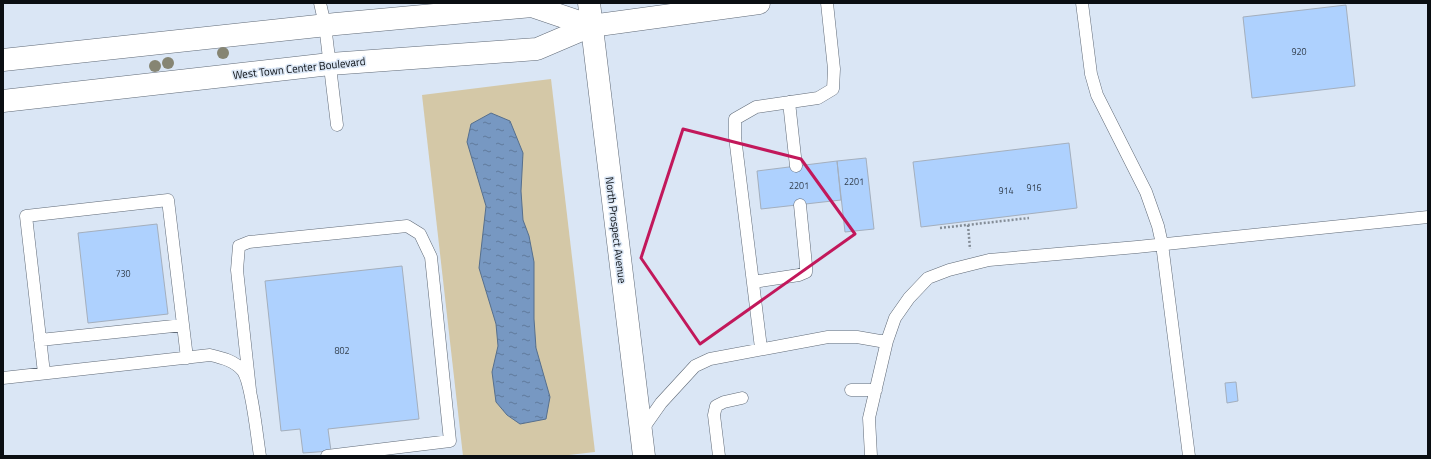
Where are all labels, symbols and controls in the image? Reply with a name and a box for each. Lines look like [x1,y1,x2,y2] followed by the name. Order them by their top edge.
[1291,45,1307,58] house number: 920
[232,53,366,83] street label: West Town Center Boulevard
[844,175,864,188] house number: 2201
[602,176,631,285] street label: North Prospect Avenue
[789,179,809,192] house number: 2201
[1026,181,1042,194] house number: 916
[998,184,1014,197] house number: 914
[115,267,131,280] house number: 730
[334,344,350,357] house number: 802

